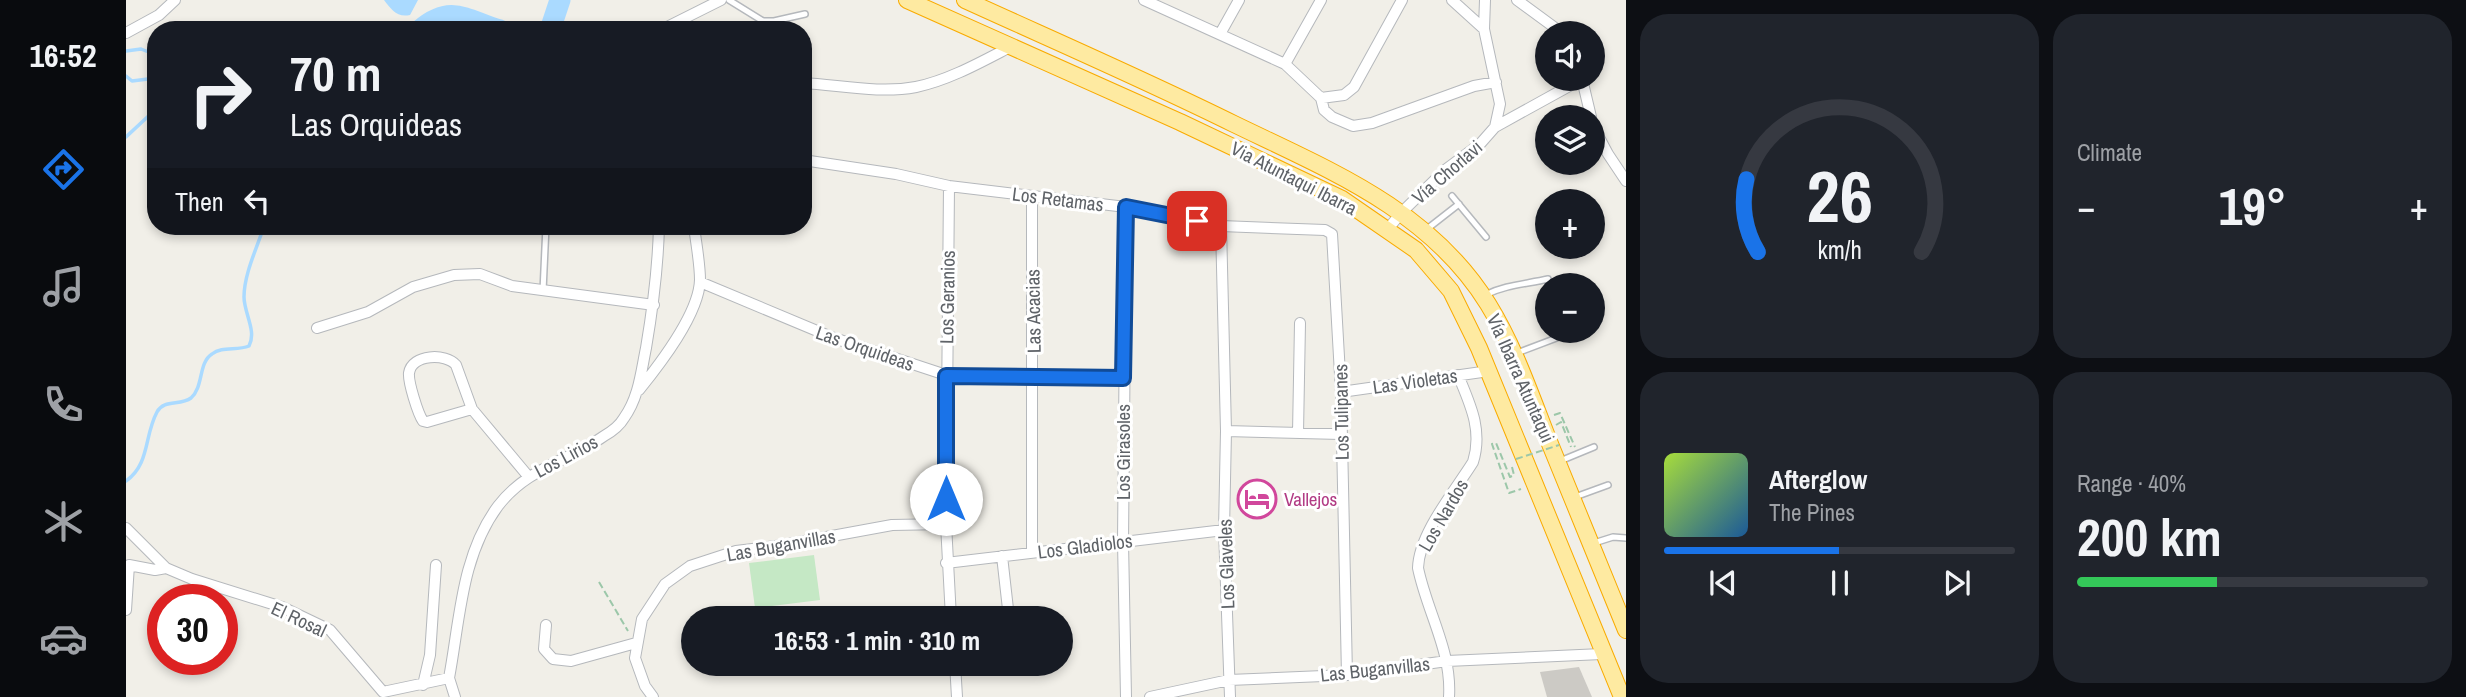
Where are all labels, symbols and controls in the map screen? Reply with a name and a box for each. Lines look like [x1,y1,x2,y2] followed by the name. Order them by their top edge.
[1535,21,1605,343] map controls
[1535,21,1605,91] button: sound
[29,34,97,77] text: 16:52
[290,40,382,106] text: 70 m
[175,49,266,140] icon: right
[290,103,462,146] text: Las Orquideas
[1535,105,1605,175] button: layers
[1406,134,1488,210] street label: Vía Chorlavi
[1226,135,1362,221] street label: Via Atuntaqui Ibarra
[2077,137,2142,168] text: Climate
[39,145,88,194] icon: directions
[1806,147,1873,245] text: 26
[2218,171,2287,241] text: 19°
[1011,181,1105,218] street label: Los Retamas
[2077,181,2095,232] text: −
[2410,181,2428,232] text: +
[238,182,276,220] icon: left
[175,184,224,219] text: Then
[1535,189,1605,259] button: +
[1167,191,1227,251] pin
[1178,202,1216,240] icon: arrive
[1817,233,1862,267] text: km/h
[933,250,961,344] street label: Los Geranios
[39,262,88,311] icon: music
[1019,269,1047,353] street label: Las Acacias
[1535,273,1605,343] button: −
[1481,310,1561,446] street label: Vía Ibarra Atuntaqui
[812,319,918,377] street label: Las Orquideas
[1371,362,1459,400] street label: Las Violetas
[1327,363,1355,460] street label: Los Tulipanes
[39,380,88,429] icon: phone
[1110,404,1136,500] street label: Los Girasoles
[530,428,602,484] street label: Los Lirios
[909,462,983,536] position arrow
[1769,462,1867,497] text: Afterglow
[2077,468,2186,499] text: Range · 40%
[1412,474,1474,556] street label: Los Nardos
[1236,478,1278,520] hotel icon: Vallejos
[1284,486,1338,512] place label: Vallejos
[39,497,88,546] icon: climate
[1769,497,1855,528] text: The Pines
[2077,502,2222,572] text: 200 km
[1211,518,1241,609] street label: Los Glaveles
[725,523,838,567] street label: Las Buganvillas
[1036,527,1134,565] street label: Los Gladiolos
[1704,564,1742,602] icon: previous
[1821,564,1859,602] icon: pause
[1938,564,1976,602] icon: next
[147,584,238,675] speed limit sign: 30
[267,595,331,643] street label: El Rosal
[39,614,88,663] icon: car
[774,623,980,658] text: 16:53 · 1 min · 310 m
[1319,650,1431,688] street label: Las Buganvillas

